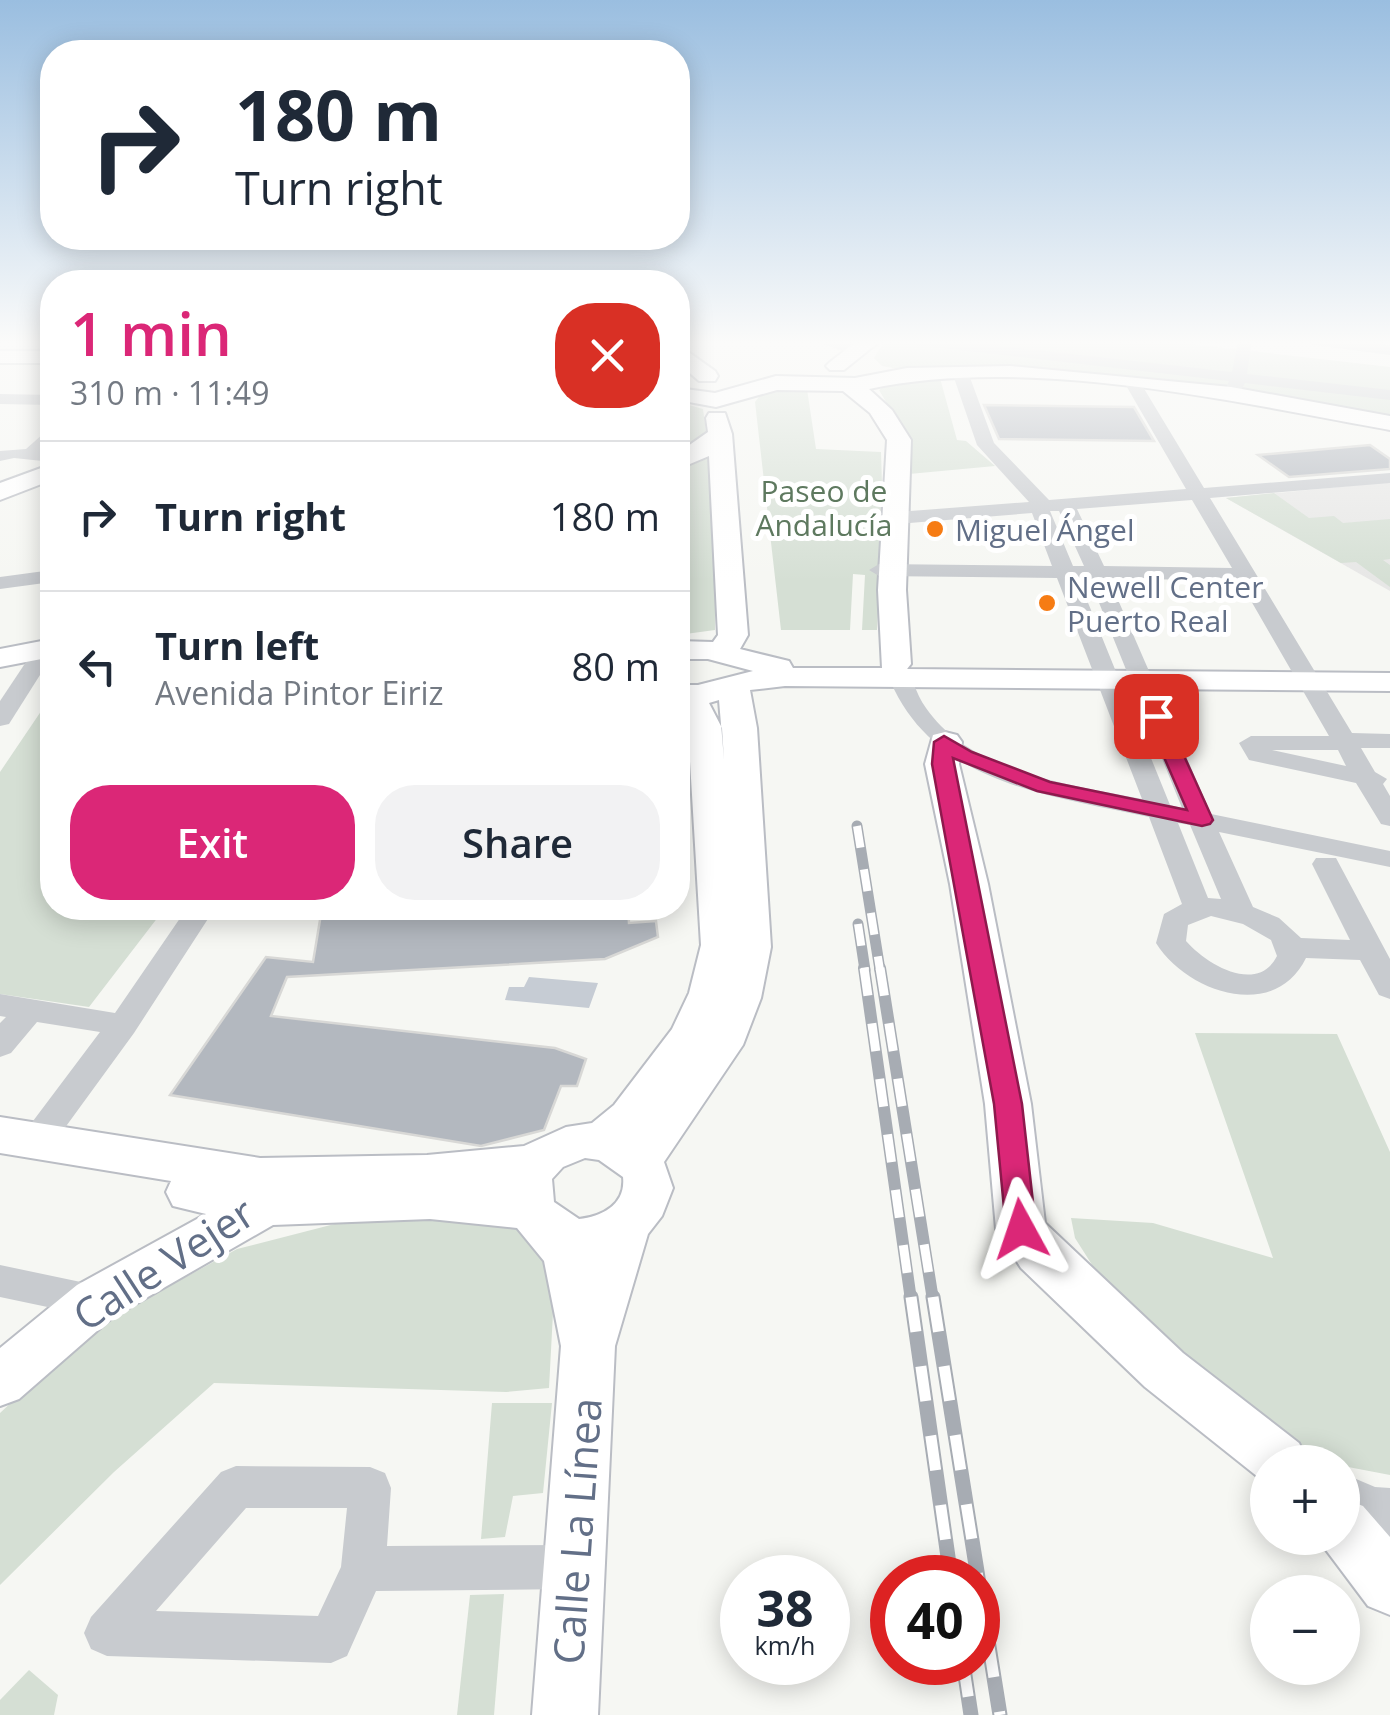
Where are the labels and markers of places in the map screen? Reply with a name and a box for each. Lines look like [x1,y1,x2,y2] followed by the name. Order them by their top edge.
[955,509,1135,550] place label: Miguel Ángel
[924,518,946,540] marker: Miguel Ángel
[1067,566,1263,641] place label: Newell Center Puerto Real
[1036,592,1058,614] marker: Newell Center Puerto Real
[1114,674,1199,759] pin

